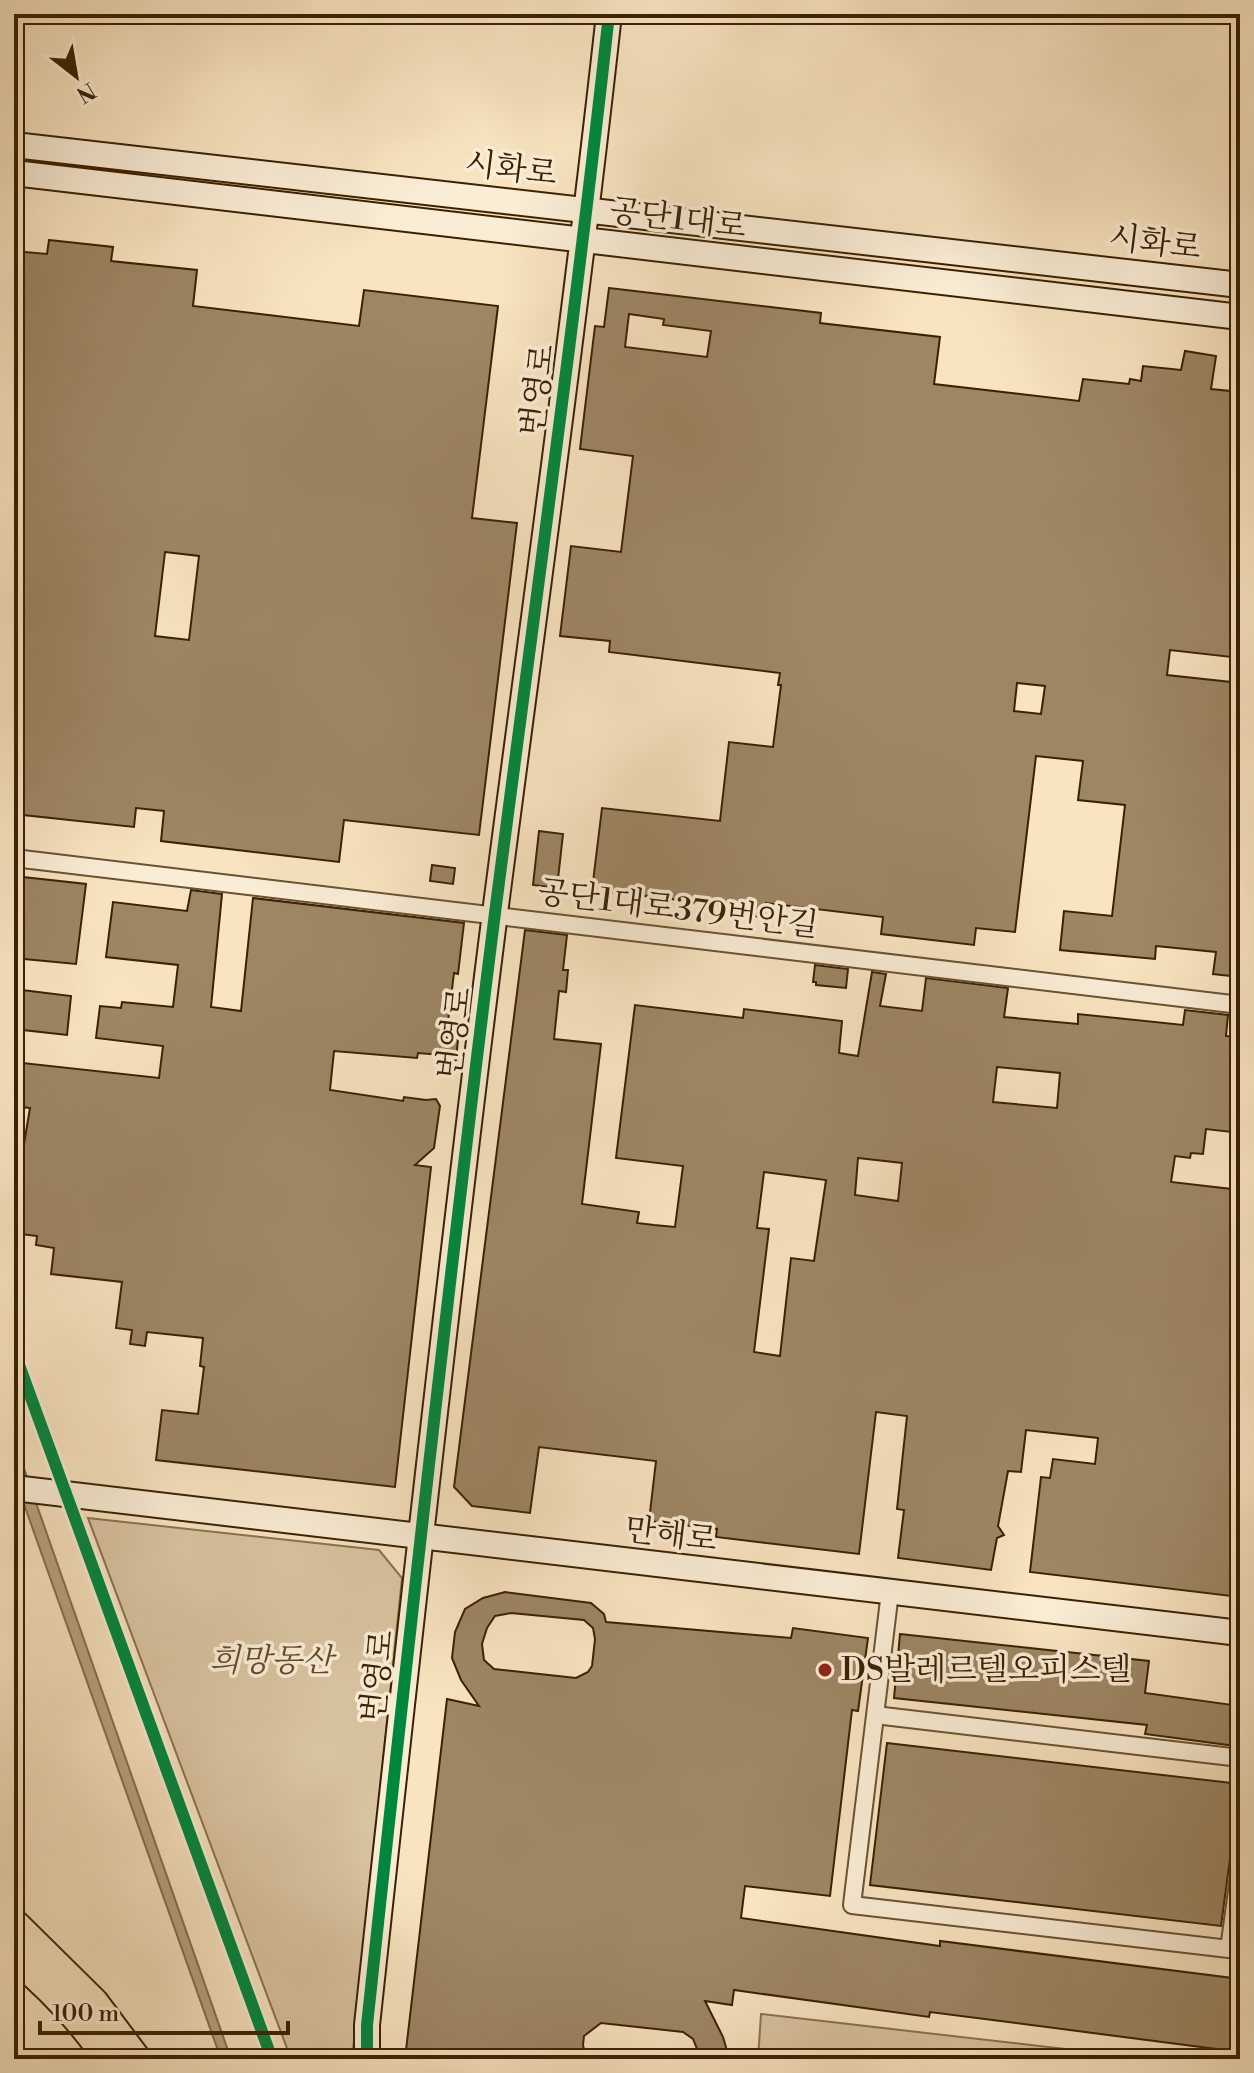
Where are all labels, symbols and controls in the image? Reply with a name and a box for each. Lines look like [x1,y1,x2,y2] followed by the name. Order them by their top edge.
[36,36,116,116] north arrow
[71,76,100,108] text: N
[463,143,560,195] street label: 시화로
[607,191,749,247] street label: 공단1대로
[1107,217,1204,269] street label: 시화로
[512,341,564,438] street label: 번영로
[536,872,820,946] street label: 공단1대로379번안길
[429,984,481,1081] street label: 번영로
[623,1509,720,1561] street label: 만해로
[353,1628,403,1724] street label: 번영로
[209,1641,337,1681] park label: 희망동산
[841,1650,1132,1690] place label: DS발레르텔오피스텔
[816,1661,834,1679] marker: DS발레르텔오피스텔
[40,1985,288,2035] scale bar
[52,1999,119,2029] text: 100 m

